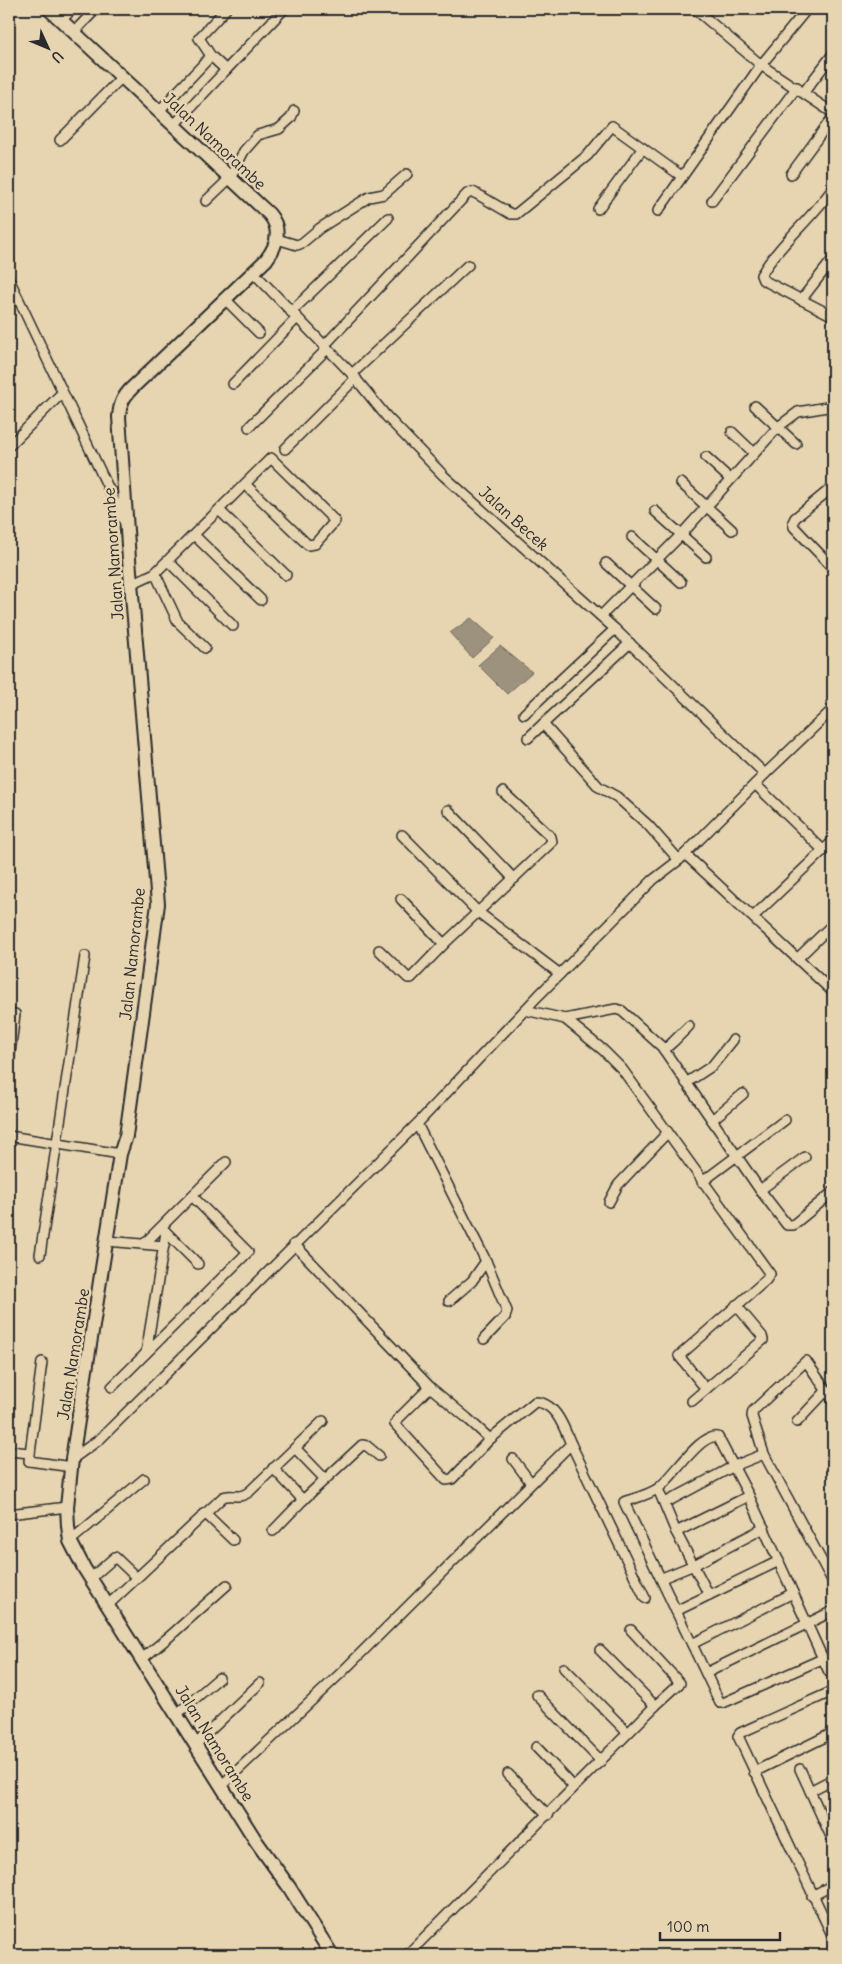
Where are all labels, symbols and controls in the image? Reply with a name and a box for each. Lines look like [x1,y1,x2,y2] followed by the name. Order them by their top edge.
[22,22,72,72] north arrow
[48,47,67,67] text: U
[160,88,270,194] street label: Jalan Namorambe
[475,482,553,554] street label: Jalan Becek
[98,487,128,621] street label: Jalan Namorambe
[115,887,149,1021] street label: Jalan Namorambe
[53,1287,93,1421] street label: Jalan Namorambe
[171,1681,259,1805] street label: Jalan Namorambe
[660,1909,780,1941] scale bar
[667,1917,709,1936] text: 100 m

